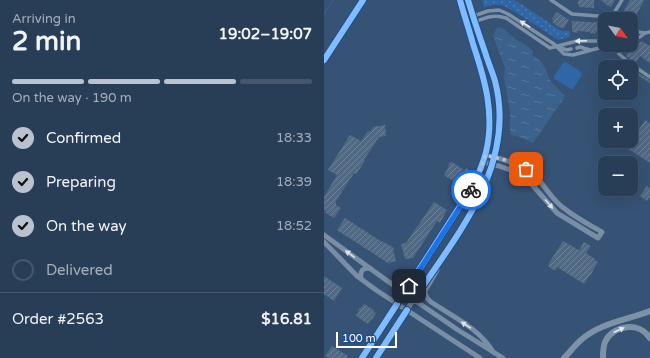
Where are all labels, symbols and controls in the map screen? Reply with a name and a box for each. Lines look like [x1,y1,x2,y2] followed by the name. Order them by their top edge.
[12,11,76,27] text: Arriving in
[598,12,638,52] north arrow
[598,12,638,196] map controls
[519,21,531,28] one-way arrow
[219,25,312,43] text: 19:02–19:07
[12,26,81,57] text: 2 min
[575,38,587,45] one-way arrow
[598,60,638,100] button: locate
[12,90,132,106] text: On the way · 190 m
[598,108,638,148] button: +
[12,127,34,149] icon: check
[46,129,121,147] text: Confirmed
[276,130,312,146] text: 18:33
[509,152,543,186] pin
[598,156,638,196] button: −
[515,158,537,180] icon: bag
[451,170,491,210] courier
[12,171,34,193] icon: check
[46,173,116,191] text: Preparing
[276,174,312,190] text: 18:39
[460,179,482,201] icon: bike
[544,199,553,209] one-way arrow
[12,215,34,237] icon: check
[46,217,126,235] text: On the way
[276,218,312,234] text: 18:52
[345,250,356,258] one-way arrow
[46,261,113,279] text: Delivered
[392,269,426,303] pin
[398,275,420,297] icon: home
[12,310,104,328] text: Order #2563
[261,310,312,328] text: $16.81
[461,321,472,329] one-way arrow
[613,327,625,333] one-way arrow
[336,330,397,349] scale bar
[342,332,376,345] text: 100 m

